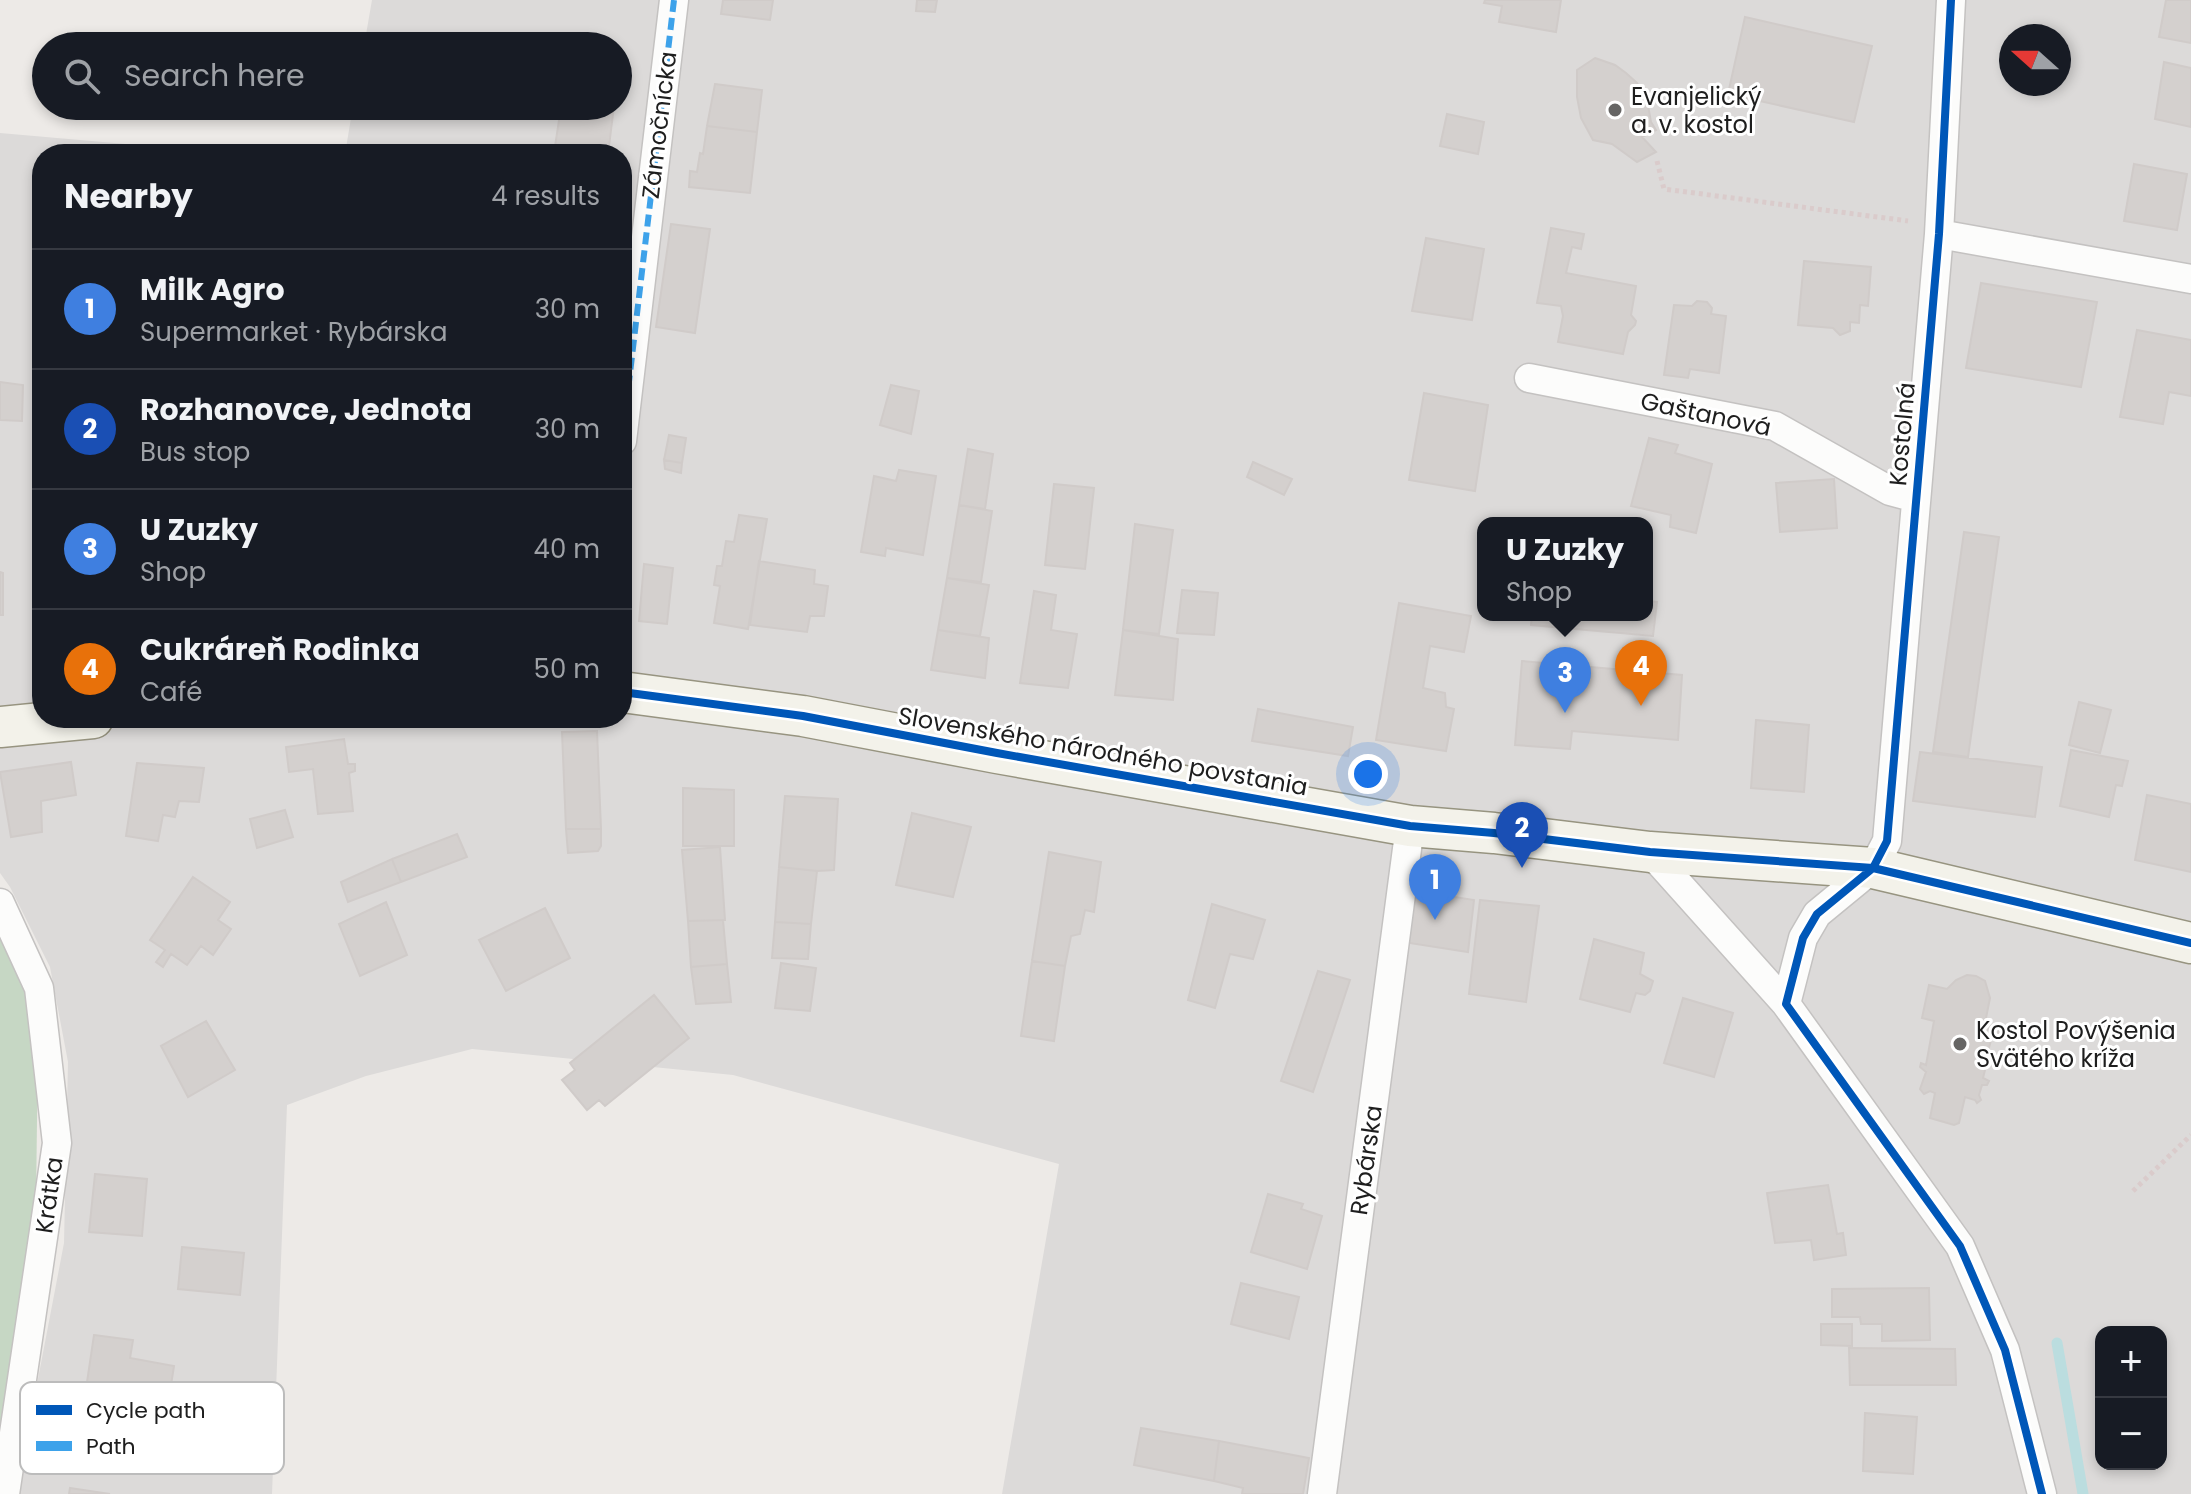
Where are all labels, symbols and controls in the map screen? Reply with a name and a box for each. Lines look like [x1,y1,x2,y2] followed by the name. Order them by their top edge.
[1999,24,2071,96] north arrow
[32,32,632,120] search box
[634,49,684,201] street label: Zámočnícka
[60,54,104,98] icon: search
[124,54,305,97] text: Search here
[1631,80,1762,141] place label: Evanjelický a. v. kostol
[1606,101,1624,119] marker: Evanjelický a. v. kostol
[64,172,193,220] text: Nearby
[491,178,600,214] text: 4 results
[140,268,285,311] text: Milk Agro
[85,291,95,327] text: 1
[535,291,600,327] text: 30 m
[140,314,448,350] text: Supermarket · Rybárska
[1881,381,1923,487] street label: Kostolná
[1638,384,1774,444] street label: Gaštanová
[140,388,472,431] text: Rozhanovce, Jednota
[83,411,97,447] text: 2
[535,411,600,447] text: 30 m
[140,434,250,470] text: Bus stop
[140,508,258,551] text: U Zuzky
[1477,517,1653,621] popup
[1506,528,1624,571] text: U Zuzky
[82,531,98,567] text: 3
[534,531,600,567] text: 40 m
[140,554,206,590] text: Shop
[1506,574,1572,610] text: Shop
[140,628,420,671] text: Cukráreň Rodinka
[1615,640,1667,706] pin: 4
[1539,647,1591,713] pin: 3
[81,651,99,687] text: 4
[534,651,600,687] text: 50 m
[140,674,202,710] text: Café
[896,699,1310,803] street label: Slovenského národného povstania
[1348,754,1388,794] your location
[1496,802,1548,868] pin: 2
[1409,854,1461,920] pin: 1
[1976,1014,2176,1075] place label: Kostol Povýšenia Svätého kríža
[1951,1035,1969,1053] marker: Kostol Povýšenia Svätého kríža
[1342,1103,1390,1217] street label: Rybárska
[27,1155,71,1235] street label: Krátka
[2095,1326,2167,1470] map controls
[2095,1326,2167,1398] button: +
[20,1382,284,1474] legend
[86,1395,205,1426] text: Cycle path
[2095,1398,2167,1470] button: −
[86,1431,136,1462] text: Path

